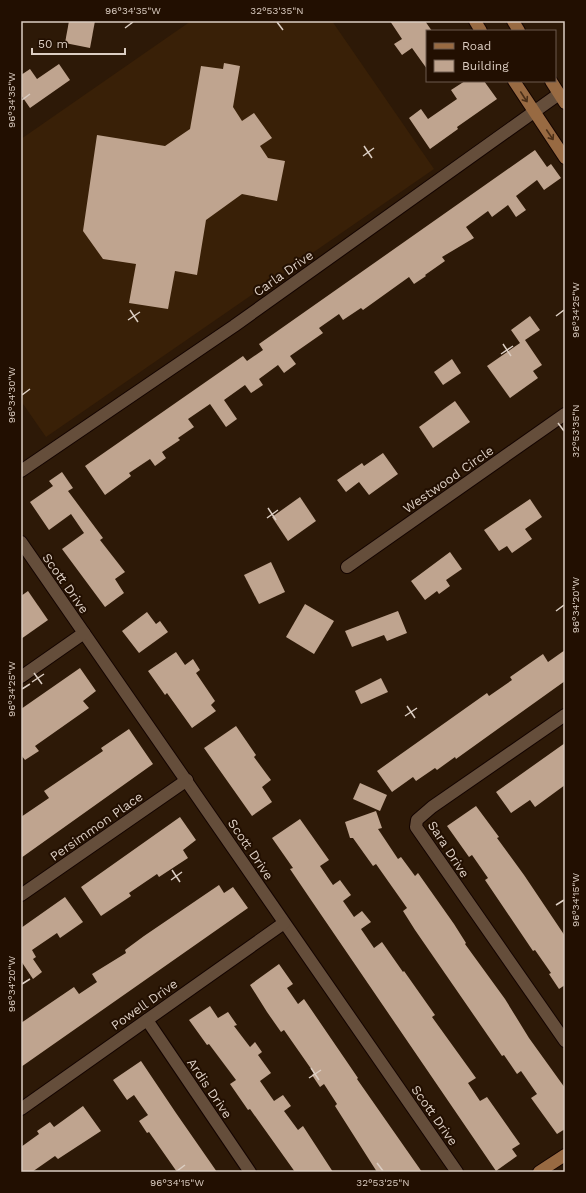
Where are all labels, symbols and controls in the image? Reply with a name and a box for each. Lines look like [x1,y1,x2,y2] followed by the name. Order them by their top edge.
[105,5,161,16] text: 96°34'35"W
[250,5,304,16] text: 32°53'35"N
[32,30,125,56] scale bar
[426,30,556,82] legend
[38,37,68,51] text: 50 m
[462,39,491,53] text: Road
[462,59,509,73] text: Building
[6,72,17,128] text: 96°34'35"W
[520,91,528,102] one-way arrow
[546,129,554,140] one-way arrow
[251,247,316,299] street label: Carla Drive
[570,282,581,338] text: 96°34'25"W
[6,366,17,423] text: 96°34'30"W
[570,404,581,458] text: 32°53'35"N
[400,443,496,516] street label: Westwood Circle
[39,550,92,616] street label: Scott Drive
[570,576,581,633] text: 96°34'20"W
[6,661,17,717] text: 96°34'25"W
[47,789,146,864] street label: Persimmon Place
[225,816,276,883] street label: Scott Drive
[425,818,472,880] street label: Sara Drive
[570,873,581,927] text: 96°34'15"W
[6,955,17,1012] text: 96°34'20"W
[108,976,180,1033] street label: Powell Drive
[184,1056,235,1121] street label: Ardis Drive
[408,1082,461,1148] street label: Scott Drive
[150,1177,204,1188] text: 96°34'15"W
[356,1177,410,1188] text: 32°53'25"N

